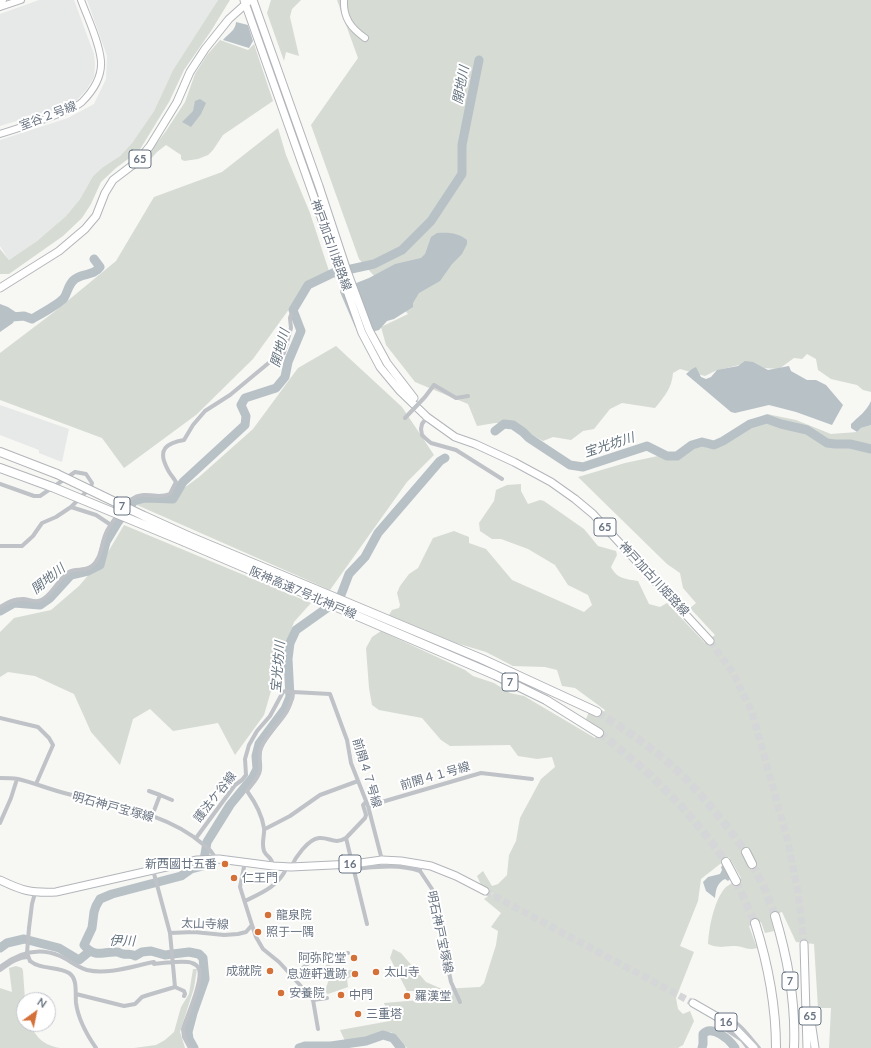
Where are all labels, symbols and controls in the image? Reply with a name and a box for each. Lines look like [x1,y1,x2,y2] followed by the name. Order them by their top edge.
[450,64,472,106] water label: 開地川
[17,99,79,133] street label: 室谷２号線
[129,150,151,168] road number: 65
[308,197,354,293] street label: 神戸加古川姫路線
[267,327,293,369] water label: 開地川
[582,430,636,460] water label: 宝光坊川
[114,497,130,515] road number: 7
[594,518,616,536] road number: 65
[616,539,692,619] street label: 神戸加古川姫路線
[28,561,68,597] water label: 開地川
[247,564,359,622] street label: 阪神高速7号北神戸線
[268,640,288,694] water label: 宝光坊川
[502,673,518,691] road number: 7
[350,736,384,810] street label: 前開４７号線
[398,759,472,793] street label: 前開４１号線
[191,769,239,825] street label: 護法ケ谷線
[71,789,155,825] street label: 明石神戸宝塚線
[339,855,361,873] road number: 16
[145,857,217,871] place label: 新西國廿五番
[220,859,230,869] marker: 新西國廿五番
[242,871,278,885] place label: 仁王門
[229,873,239,883] marker: 仁王門
[424,889,456,975] street label: 明石神戸宝塚線
[276,908,312,922] place label: 龍泉院
[263,910,273,920] marker: 龍泉院
[181,916,229,932] street label: 太山寺線
[266,925,314,939] place label: 照于一隅
[253,927,263,937] marker: 照于一隅
[109,933,135,949] water label: 伊川
[298,951,346,965] place label: 阿弥陀堂
[349,953,359,963] marker: 阿弥陀堂
[226,964,262,978] place label: 成就院
[384,965,420,979] place label: 太山寺
[265,966,275,976] marker: 成就院
[287,967,347,981] place label: 息遊軒遺跡
[371,967,381,977] marker: 太山寺
[350,969,360,979] marker: 息遊軒遺跡
[782,972,798,990] road number: 7
[289,986,325,1000] place label: 安養院
[276,988,286,998] marker: 安養院
[349,988,373,1002] place label: 中門
[415,989,451,1003] place label: 羅漢堂
[336,990,346,1000] marker: 中門
[402,991,412,1001] marker: 羅漢堂
[16,992,56,1032] north arrow
[35,995,49,1010] text: N
[366,1007,402,1021] place label: 三重塔
[799,1007,821,1025] road number: 65
[353,1009,363,1019] marker: 三重塔
[715,1013,737,1031] road number: 16

